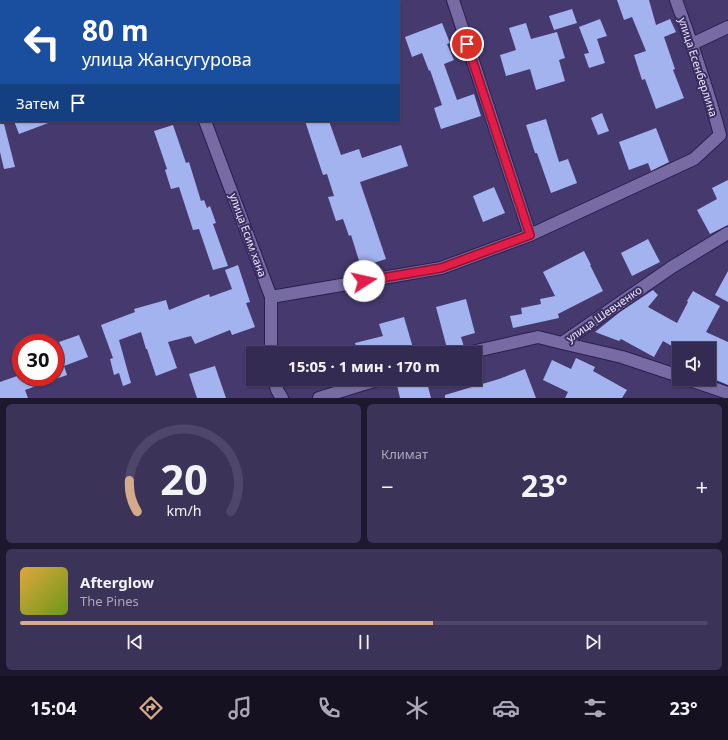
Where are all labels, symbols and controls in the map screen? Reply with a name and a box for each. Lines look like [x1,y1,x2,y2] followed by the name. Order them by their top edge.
[82,11,149,49] text: 80 m
[675,15,722,119] street label: улица Есенберлина
[16,16,68,68] icon: left
[450,27,484,61] pin
[456,33,478,55] icon: arrive
[82,47,252,71] text: улица Жансугурова
[67,92,89,114] icon: arrive
[16,93,59,113] text: Затем
[226,191,271,279] street label: улица Есим хана
[343,260,385,302] position arrow
[563,282,645,345] street label: улица Шевченко
[12,334,64,386] speed limit sign: 30
[672,342,716,386] map controls
[672,342,716,386] button: sound
[288,356,440,376] text: 15:05 · 1 мин · 170 m
[381,445,428,463] text: Климат
[160,450,207,506] text: 20
[521,465,568,506] text: 23°
[381,471,394,501] text: −
[695,471,708,501] text: +
[166,500,201,519] text: km/h
[80,572,154,592] text: Afterglow
[80,592,139,610] text: The Pines
[124,631,146,653] icon: previous
[353,631,375,653] icon: pause
[582,631,604,653] icon: next
[137,694,165,722] icon: directions
[226,694,254,722] icon: music
[315,694,343,722] icon: phone
[403,694,431,722] icon: climate
[492,694,520,722] icon: car
[581,694,609,722] icon: filters
[30,696,77,720] text: 15:04
[669,696,698,720] text: 23°

